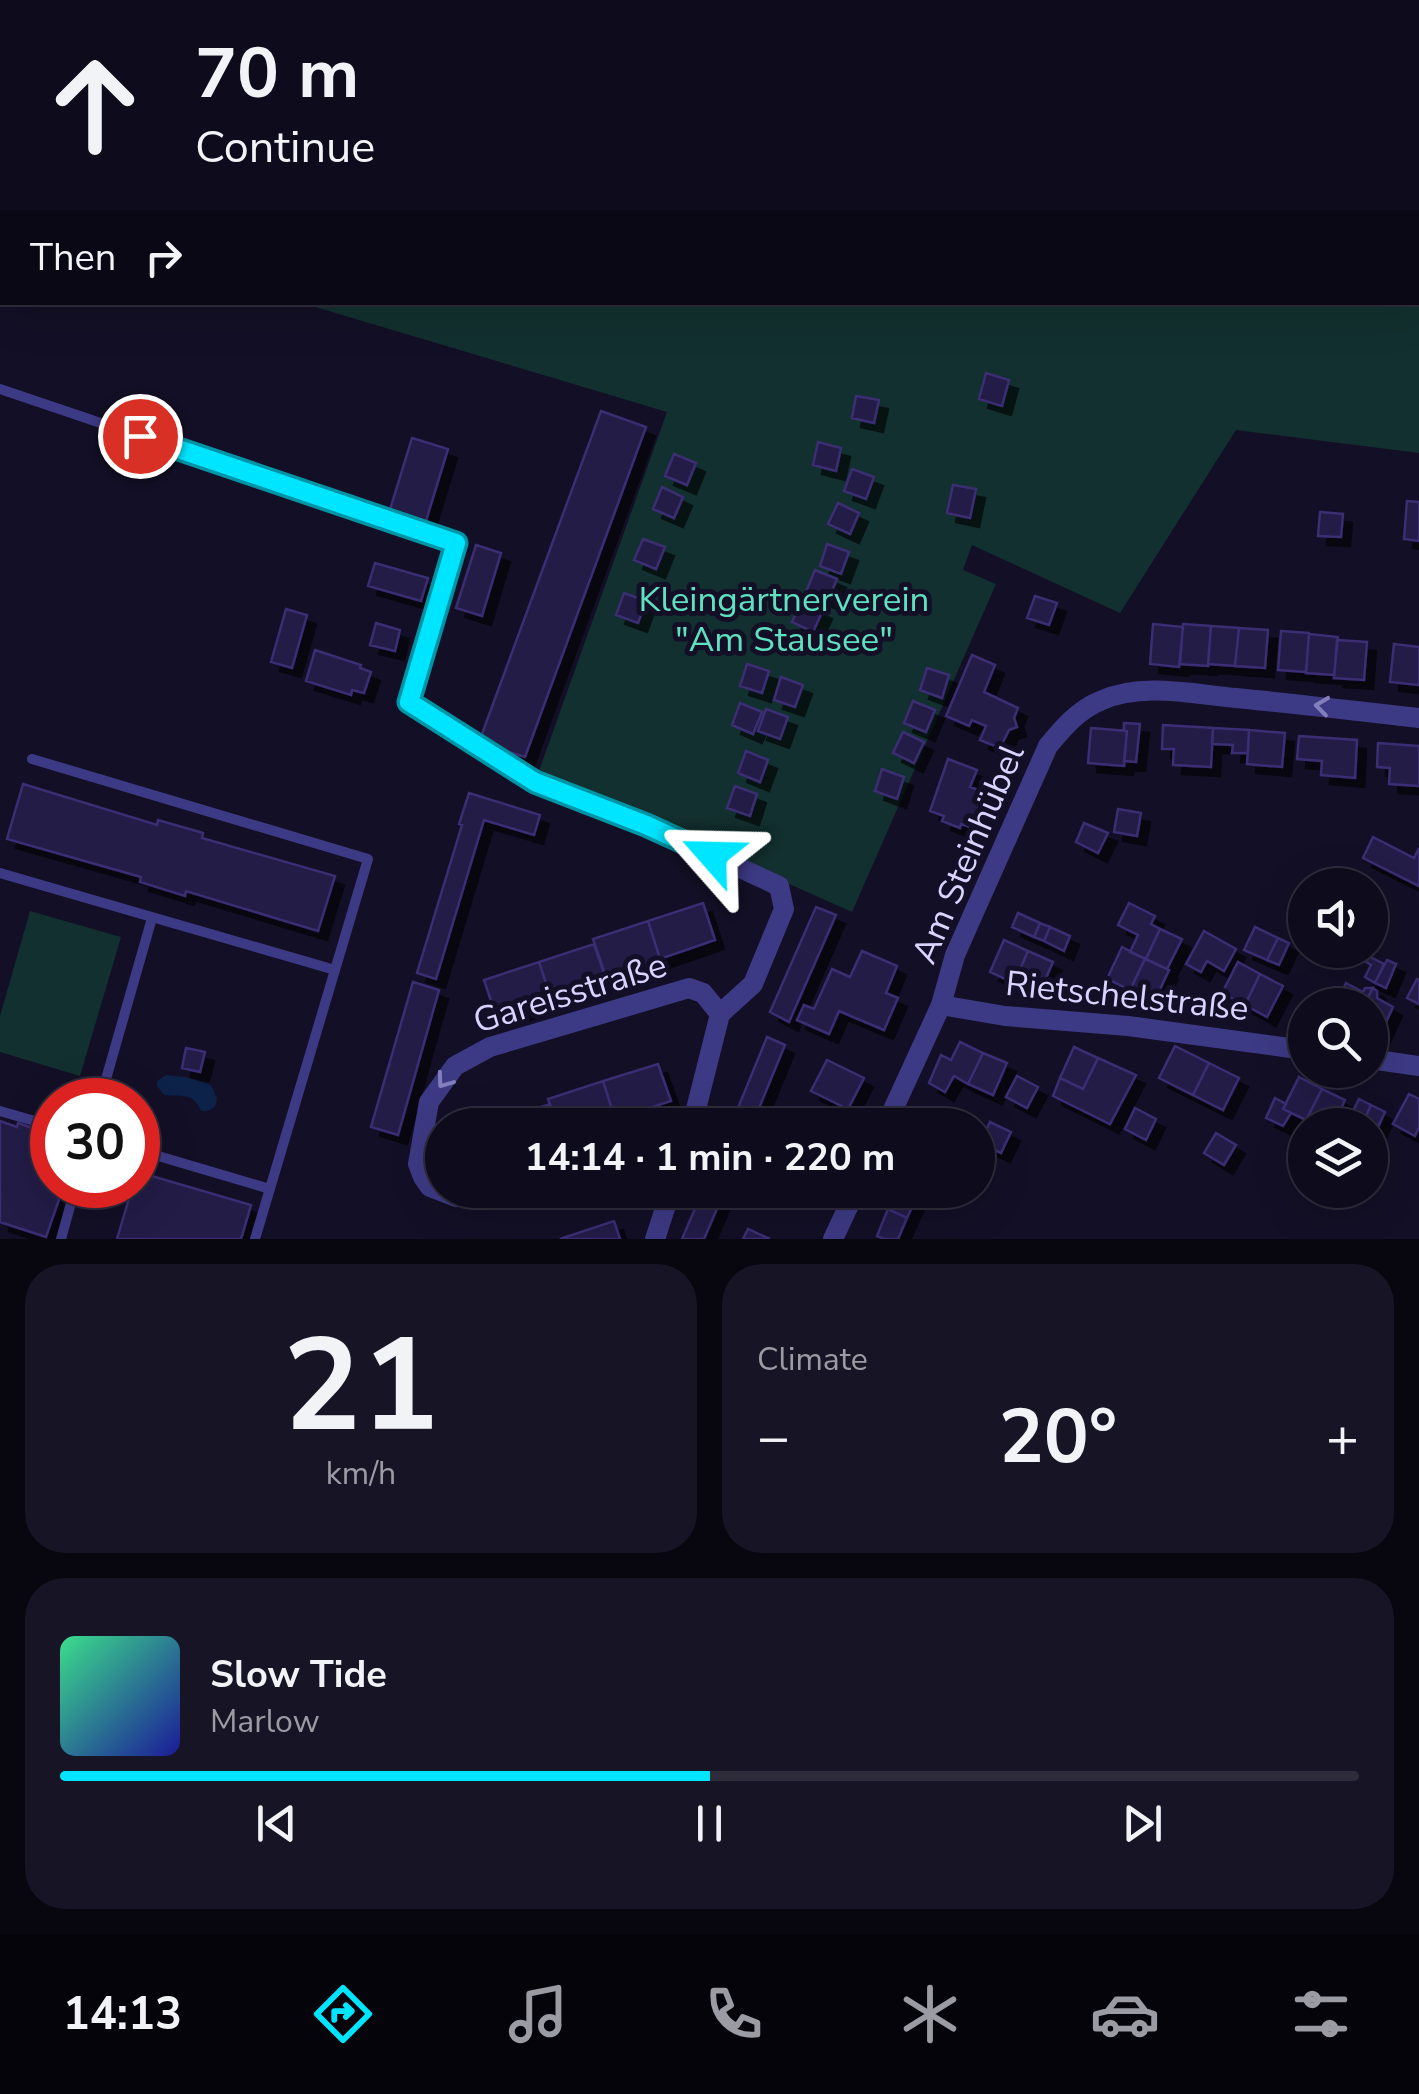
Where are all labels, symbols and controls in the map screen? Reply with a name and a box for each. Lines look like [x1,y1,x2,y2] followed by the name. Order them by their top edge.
[195,26,359,122] text: 70 m
[30,40,160,170] icon: ahead
[195,117,375,178] text: Continue
[136,230,191,285] icon: right
[30,232,116,283] text: Then
[98,394,183,479] pin
[113,409,168,464] icon: arrive
[639,576,929,663] park label: Kleingärtnerverein "Am Stausee"
[1314,696,1330,717] one-way arrow
[901,737,1036,971] street label: Am Steinhübel
[660,803,764,907] position arrow
[1288,868,1388,1208] map controls
[1288,868,1388,968] button: sound
[468,941,672,1045] street label: Gareisstraße
[1003,960,1251,1032] street label: Rietschelstraße
[1288,988,1388,1088] button: search
[438,1070,456,1088] one-way arrow
[30,1078,160,1208] speed limit sign: 30
[1288,1108,1388,1208] button: layers
[525,1132,895,1183] text: 14:14 · 1 min · 220 m
[283,1298,439,1475] text: 21
[757,1338,868,1381] text: Climate
[999,1386,1117,1488] text: 20°
[757,1400,790,1475] text: −
[1326,1400,1359,1475] text: +
[326,1452,396,1495] text: km/h
[210,1649,387,1700] text: Slow Tide
[210,1700,320,1743] text: Marlow
[249,1796,304,1851] icon: previous
[682,1796,737,1851] icon: pause
[1115,1796,1170,1851] icon: next
[308,1979,378,2049] icon: directions
[503,1979,573,2049] icon: music
[699,1979,769,2049] icon: phone
[895,1979,965,2049] icon: climate
[1090,1979,1160,2049] icon: car
[1286,1979,1356,2049] icon: filters
[63,1984,182,2045] text: 14:13

